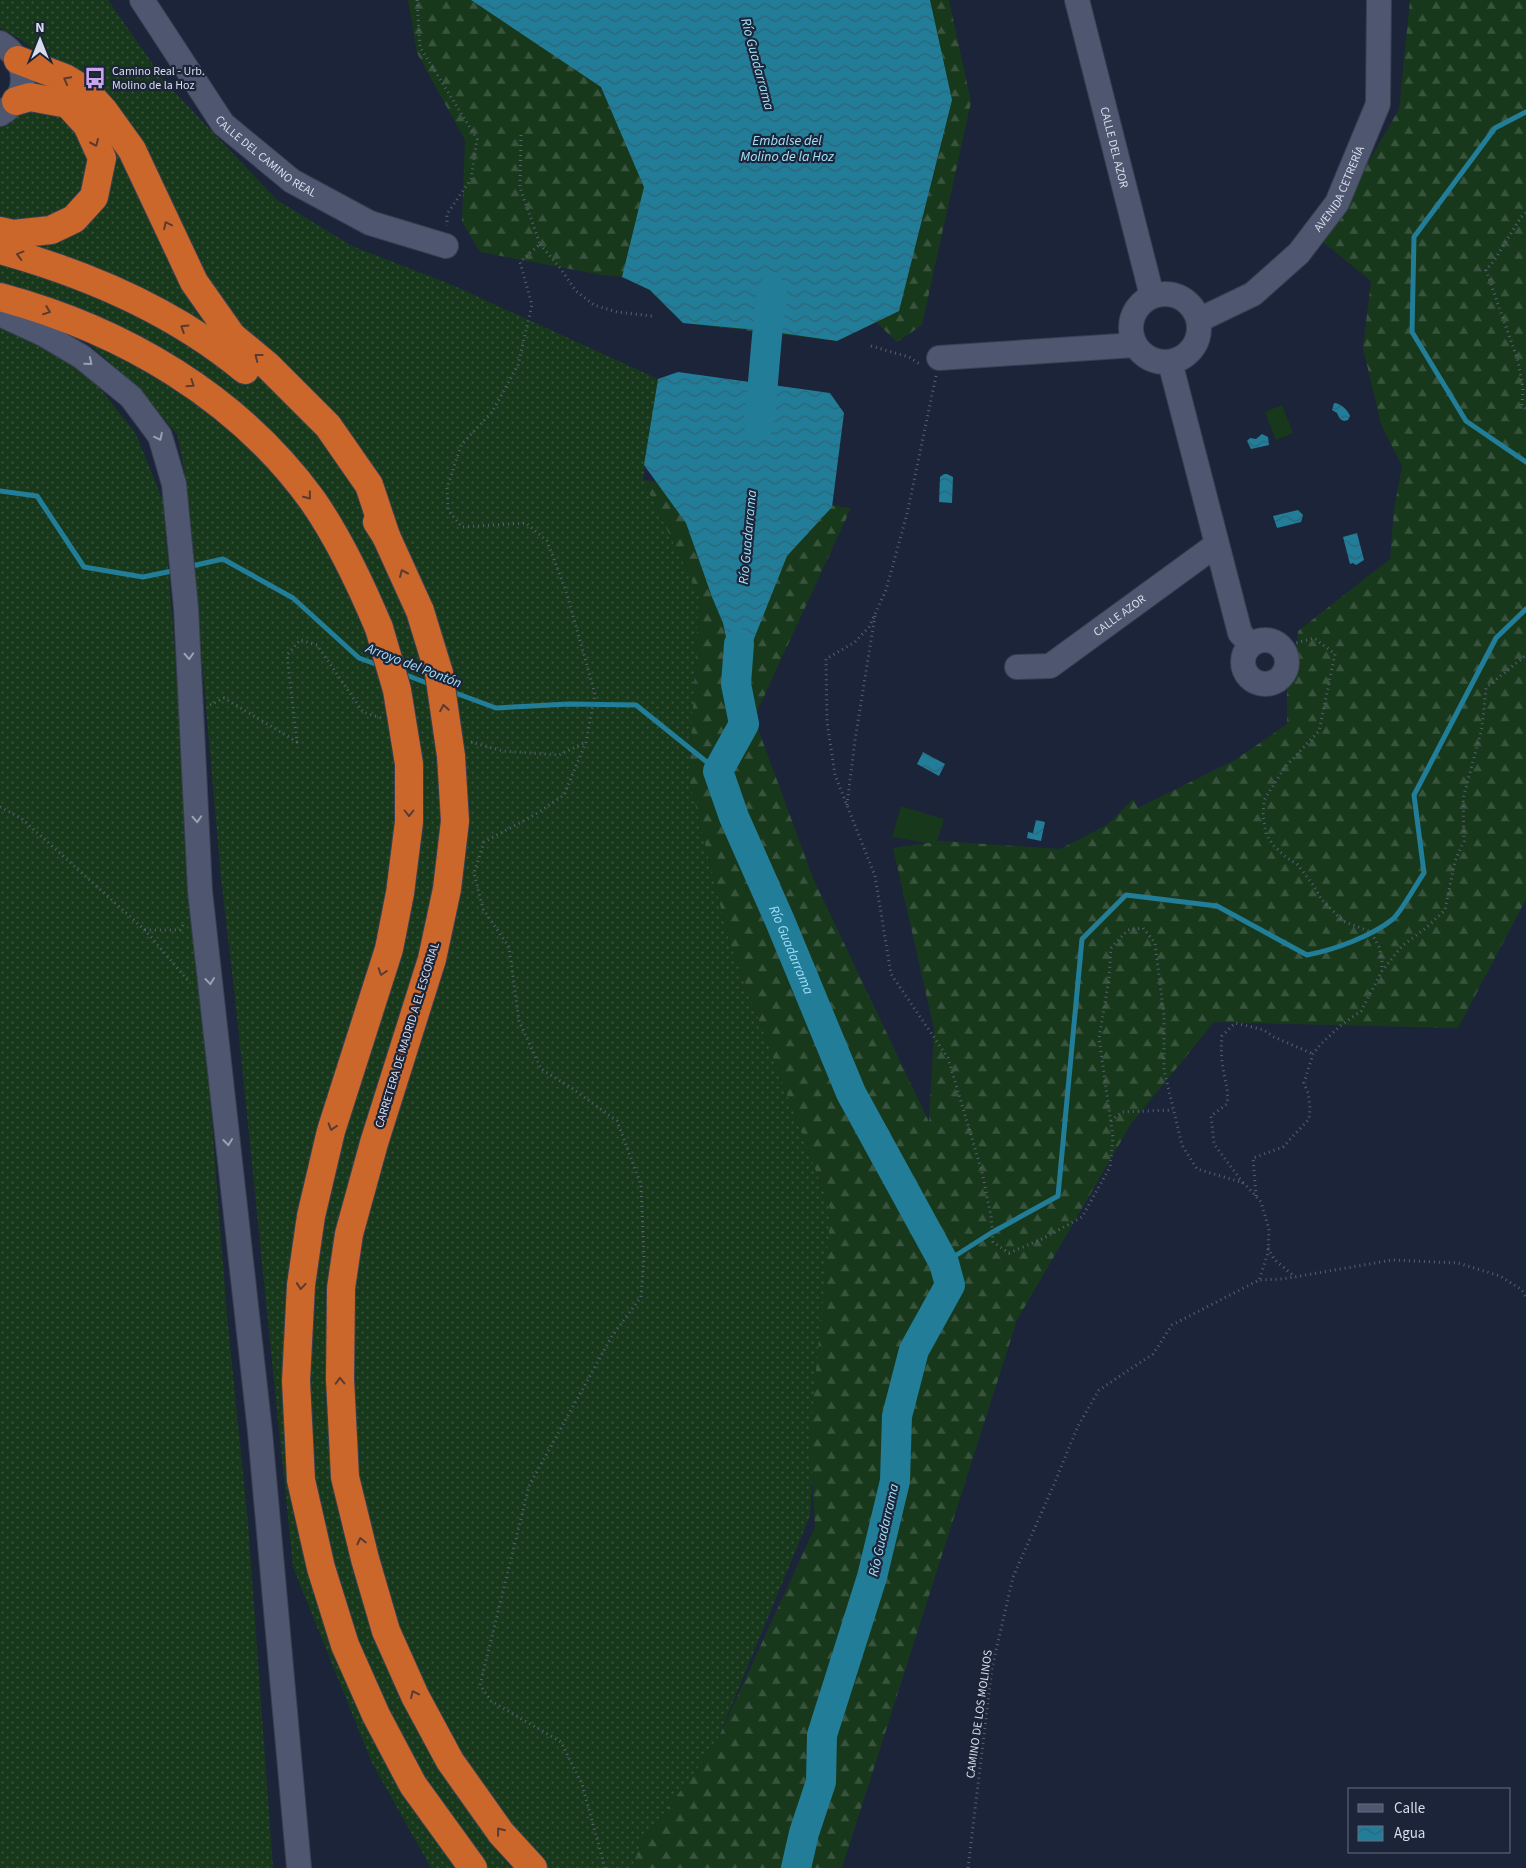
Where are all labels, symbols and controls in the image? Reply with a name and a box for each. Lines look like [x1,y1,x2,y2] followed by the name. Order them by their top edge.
[15,15,65,65] north arrow
[735,16,779,113] water label: Río Guadarrama
[35,18,45,38] text: N
[112,63,205,94] place label: Camino Real - Urb. Molino de la Hoz
[82,65,108,91] bus stop icon: Camino Real - Urb. Molino de la Hoz
[64,76,73,86] one-way arrow
[1095,105,1132,190] street label: CALLE DEL AZOR
[211,113,319,202] street label: CALLE DEL CAMINO REAL
[740,131,835,167] water label: Embalse del Molino de la Hoz
[89,138,100,147] one-way arrow
[1310,143,1369,236] street label: AVENIDA CETRERÍA
[163,221,173,230] one-way arrow
[16,251,24,261] one-way arrow
[42,305,51,315] one-way arrow
[181,324,190,334] one-way arrow
[255,355,264,363] one-way arrow
[83,357,92,366] one-way arrow
[185,378,195,387] one-way arrow
[153,431,163,440] one-way arrow
[734,489,762,585] water label: Río Guadarrama
[302,490,311,499] one-way arrow
[399,569,409,578] one-way arrow
[1090,591,1150,641] street label: CALLE AZOR
[362,638,464,693] water label: Arroyo del Pontón
[183,653,194,661] one-way arrow
[439,704,450,712] one-way arrow
[404,809,414,817] one-way arrow
[191,815,202,823] one-way arrow
[763,902,818,998] water label: Río Guadarrama
[371,940,444,1130] street label: CARRETERA DE MADRID A EL ESCORIAL
[378,968,388,976] one-way arrow
[204,977,215,985] one-way arrow
[328,1123,338,1131] one-way arrow
[222,1138,233,1146] one-way arrow
[296,1283,307,1291] one-way arrow
[335,1376,345,1384] one-way arrow
[864,1481,904,1579] water label: Río Guadarrama
[356,1537,367,1546] one-way arrow
[962,1649,997,1779] street label: CAMINO DE LOS MOLINOS
[410,1690,421,1699] one-way arrow
[1348,1788,1511,1853] legend
[1394,1798,1425,1819] text: Calle
[1394,1823,1425,1844] text: Agua
[497,1828,506,1837] one-way arrow

